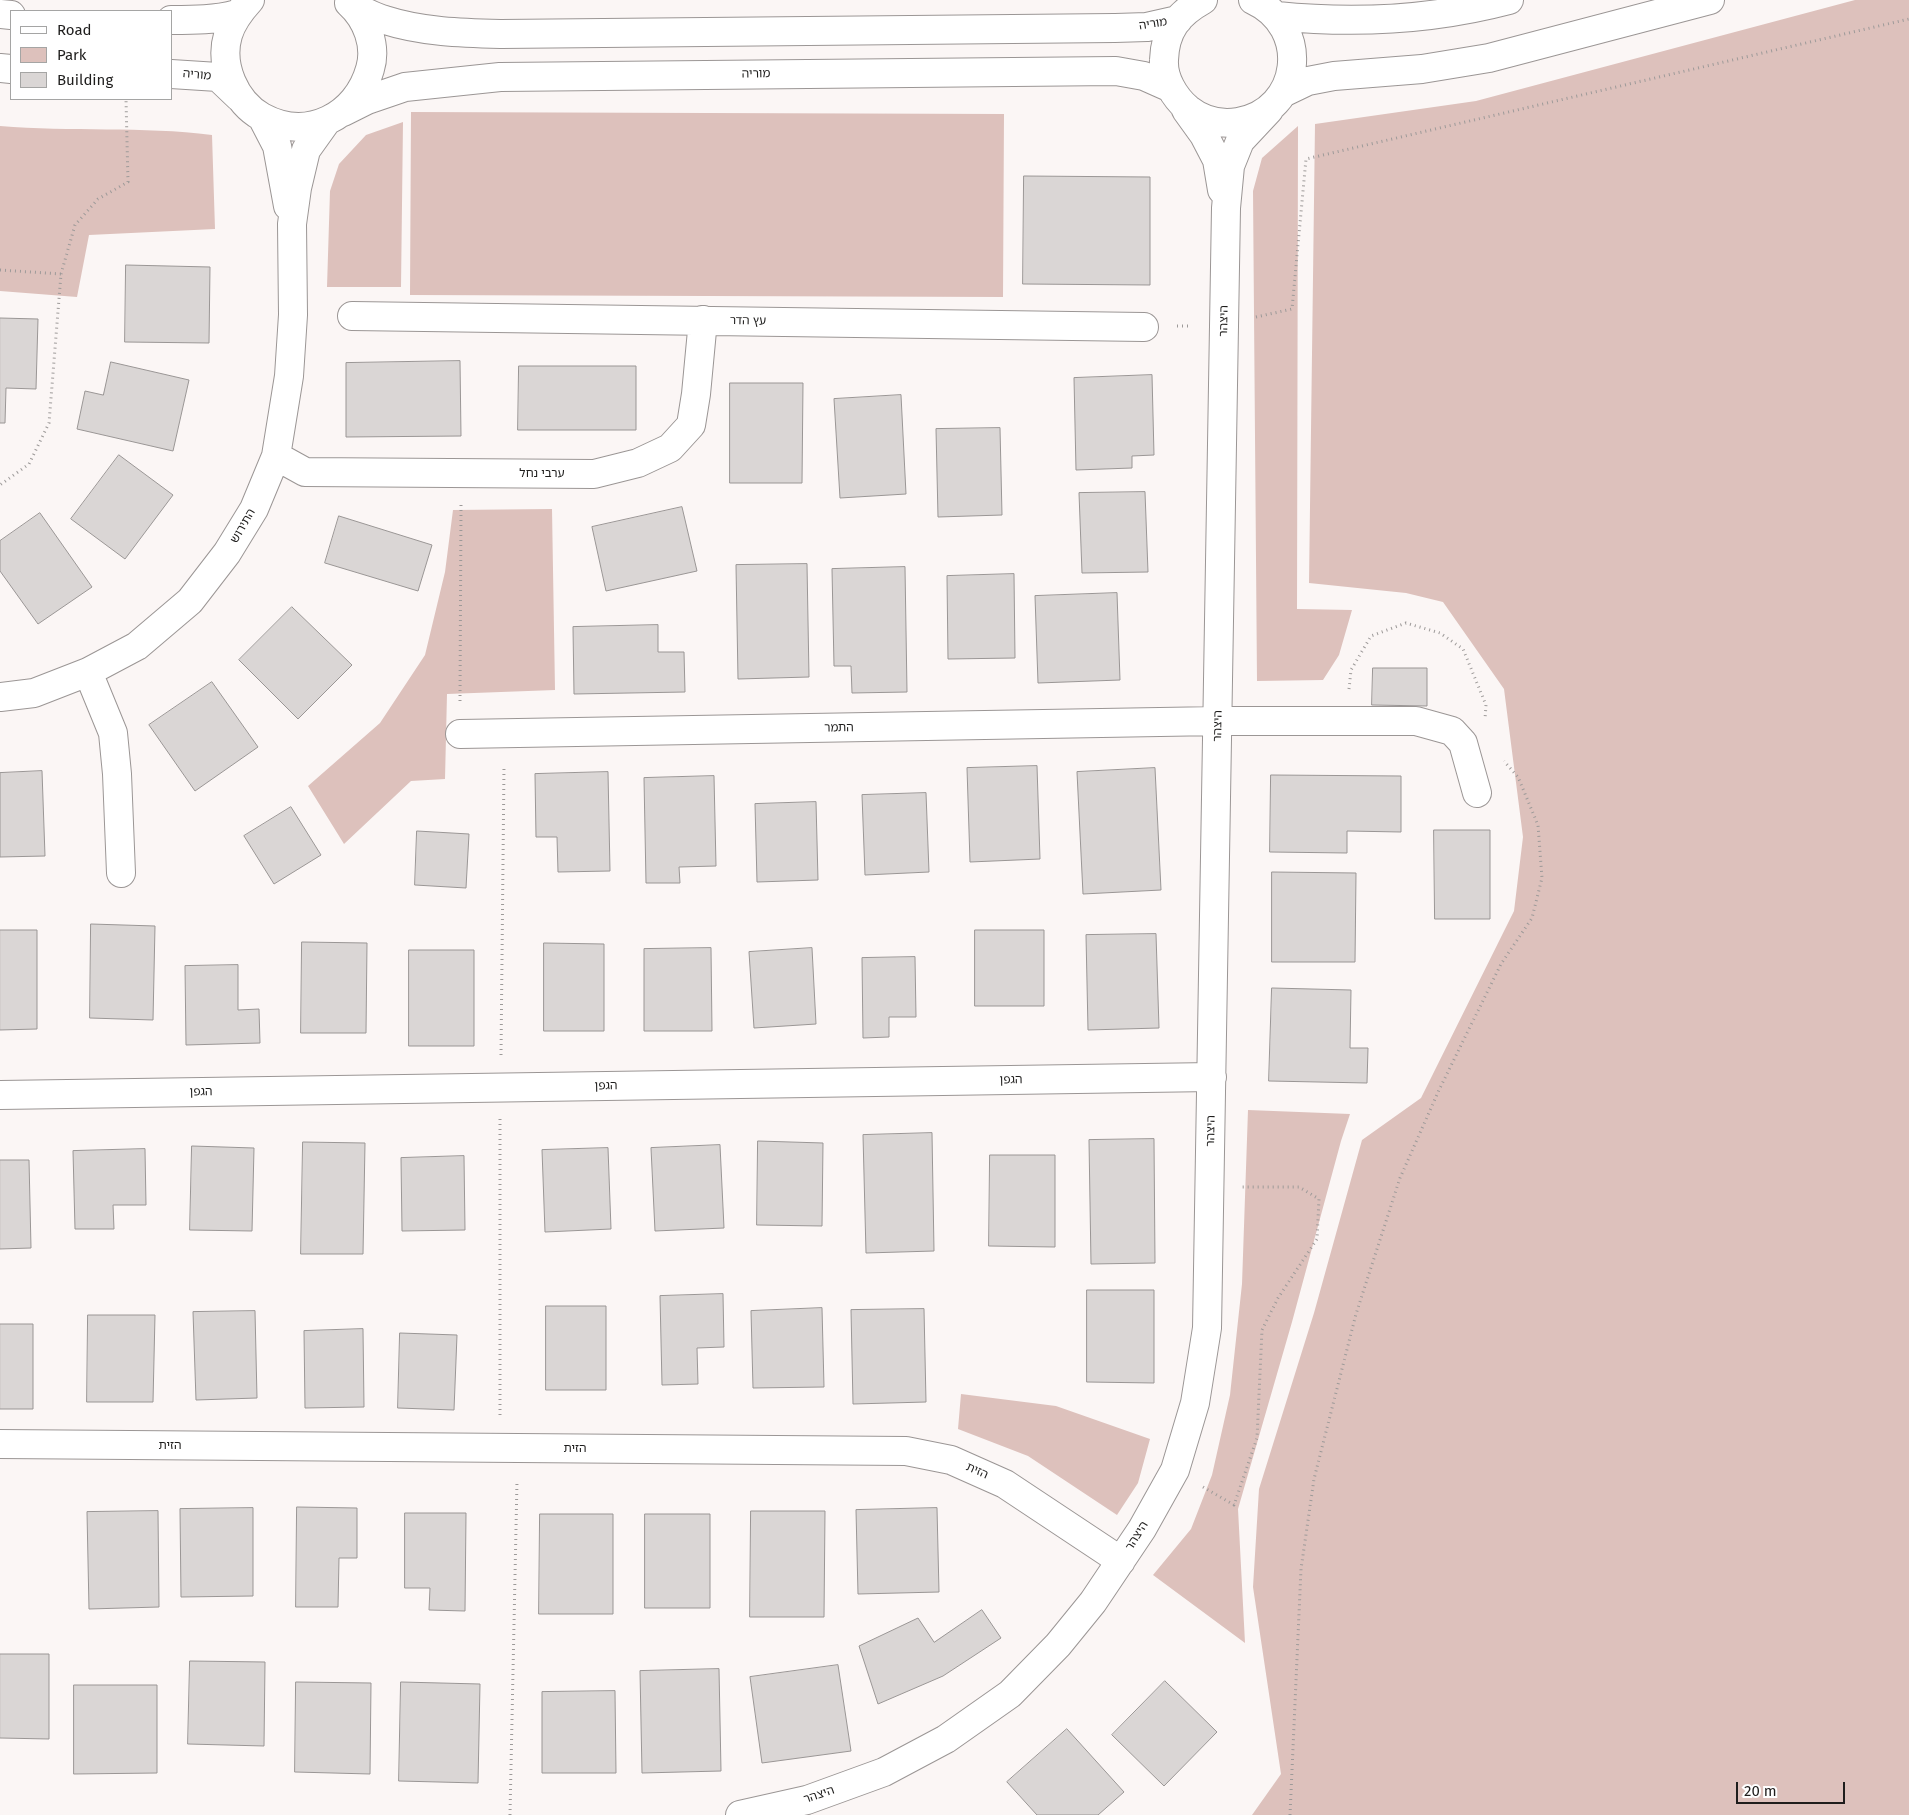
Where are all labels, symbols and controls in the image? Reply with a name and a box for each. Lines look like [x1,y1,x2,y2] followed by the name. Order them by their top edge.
[10,10,172,100] legend
[1138,15,1168,33] street label: מוריה
[57,21,92,39] text: Road
[57,46,87,64] text: Park
[182,67,212,83] street label: מוריה
[742,67,770,81] street label: מוריה
[57,71,113,89] text: Building
[1217,305,1231,337] street label: היצהר
[730,313,766,329] street label: עץ הדר
[519,467,565,481] street label: ערבי נחל
[227,506,259,546] street label: התירוש
[1211,710,1225,742] street label: היצהר
[824,721,854,735] street label: התמר
[999,1073,1023,1087] street label: הגפן
[594,1079,618,1093] street label: הגפן
[189,1085,213,1099] street label: הגפן
[1204,1115,1218,1147] street label: היצהר
[158,1439,182,1453] street label: הזית
[563,1442,587,1456] street label: הזית
[964,1460,990,1482] street label: הזית
[1123,1519,1151,1553] street label: היצהר
[1739,1772,1848,1804] scale bar
[1744,1782,1777,1800] text: 20 m
[802,1783,836,1807] street label: היצהר

